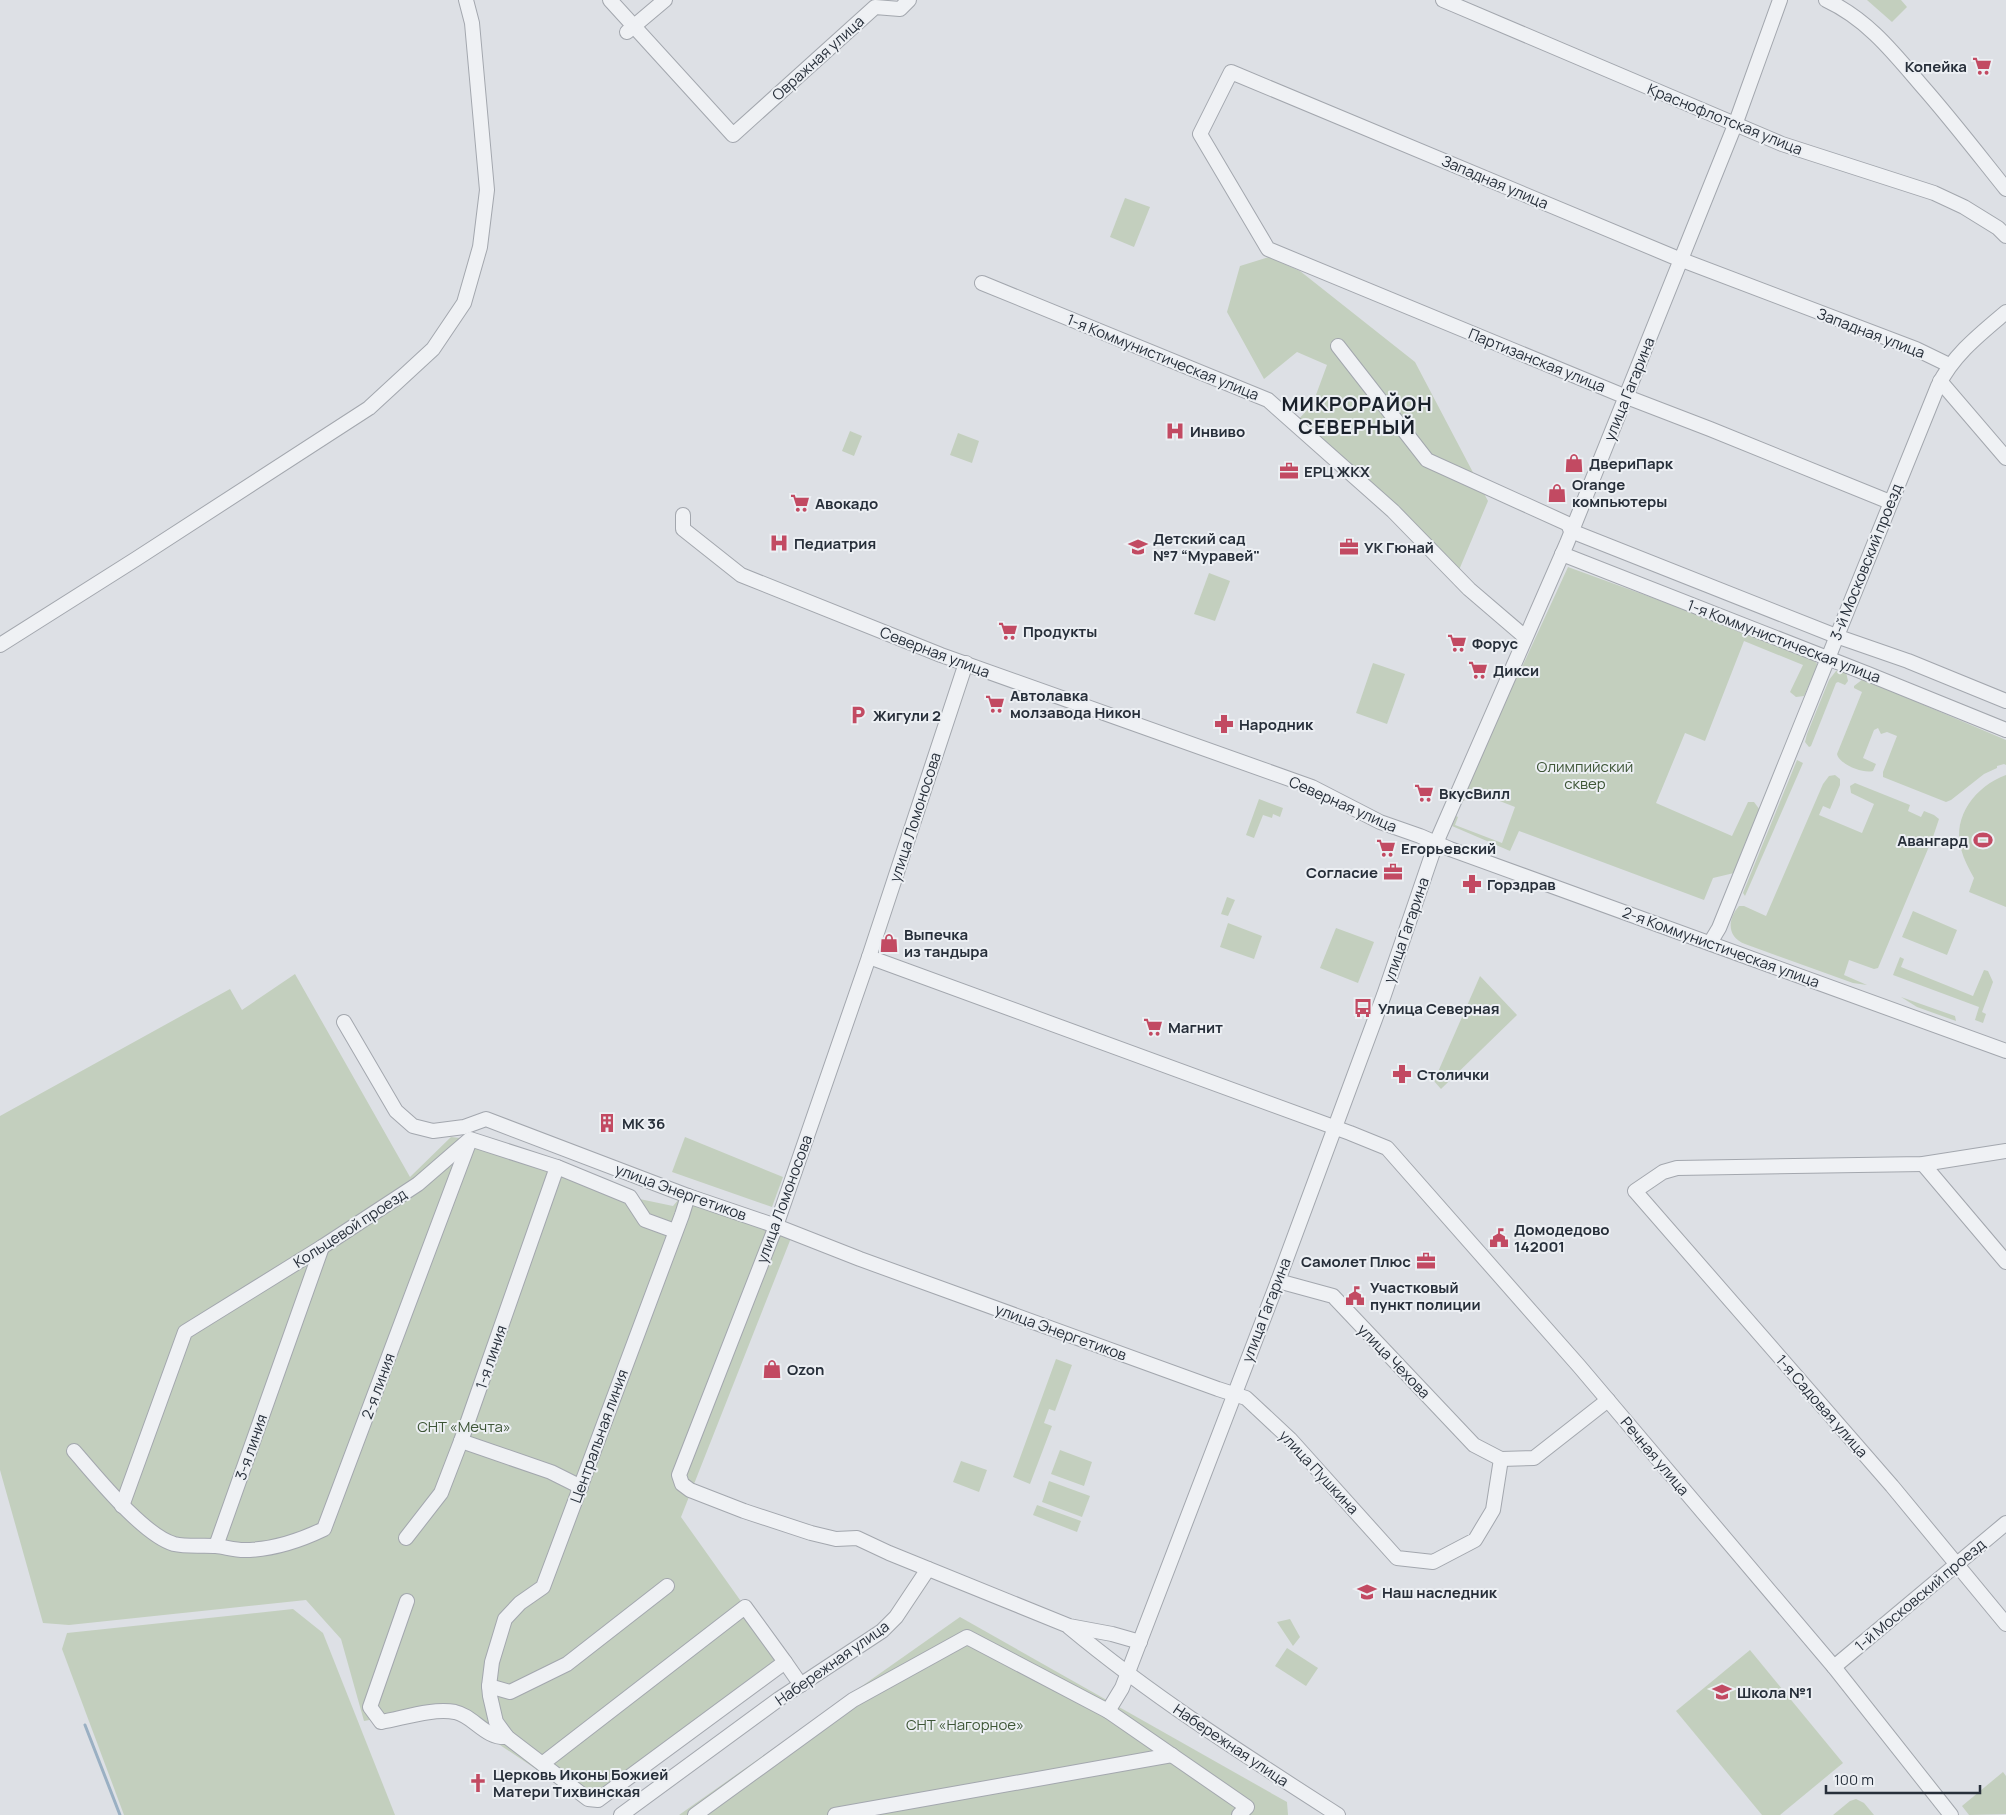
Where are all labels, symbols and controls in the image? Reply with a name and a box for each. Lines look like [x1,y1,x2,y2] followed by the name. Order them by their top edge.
[767,11,869,105] street label: Овражная улица
[1971,55,1993,77] supermarket icon: Копейка
[1905,56,1967,77] place label: Копейка
[1644,78,1806,160] street label: Краснофлотская улица
[1438,150,1552,214] street label: Западная улица
[1814,303,1928,363] street label: Западная улица
[1064,309,1262,405] street label: 1-я Коммунистическая улица
[1465,323,1609,397] street label: Партизанская улица
[1599,334,1659,444] street label: улица Гагарина
[1281,390,1433,440] district label: МИКРОРАЙОН СЕВЕРНЫЙ
[1164,420,1186,442] hospital icon: Инвиво
[1190,421,1245,442] place label: Инвиво
[1563,452,1585,474] shop icon: ДвериПарк
[1589,453,1674,474] place label: ДвериПарк
[1278,460,1300,482] office icon: ЕРЦ ЖКХ
[1304,461,1370,482] place label: ЕРЦ ЖКХ
[1572,474,1667,512] place label: Orange компьютеры
[1825,481,1907,643] street label: 3-й Московский проезд
[1546,482,1568,504] shop icon: Orange компьютеры
[789,492,811,514] supermarket icon: Авокадо
[815,493,878,514] place label: Авокадо
[1153,528,1260,566] place label: Детский сад №7 “Муравей"
[768,532,790,554] hospital icon: Педиатрия
[794,533,876,554] place label: Педиатрия
[1127,536,1149,558] school or university icon: Детский сад №7 “Муравей"
[1338,536,1360,558] office icon: УК Гюнай
[1364,537,1434,558] place label: УК Гюнай
[1684,594,1884,688] street label: 1-я Коммунистическая улица
[997,620,1019,642] supermarket icon: Продукты
[877,621,993,683] street label: Северная улица
[1023,621,1097,642] place label: Продукты
[1446,632,1468,654] supermarket icon: Форус
[1472,633,1518,654] place label: Форус
[1467,659,1489,681] supermarket icon: Дикси
[1493,660,1539,681] place label: Дикси
[1010,685,1141,723] place label: Автолавка молзавода Никон
[984,693,1006,715] supermarket icon: Автолавка молзавода Никон
[847,704,869,726] parking icon: Жигули 2
[873,705,941,726] place label: Жигули 2
[1213,713,1235,735] pharmacy icon: Народник
[1239,714,1314,735] place label: Народник
[884,750,946,884] street label: улица Ломоносова
[1537,756,1633,794] park label: Олимпийский сквер
[1286,771,1400,837] street label: Северная улица
[1413,782,1435,804] supermarket icon: ВкусВилл
[1439,783,1510,804] place label: ВкусВилл
[1972,829,1994,851] sports icon: Авангард
[1897,830,1968,851] place label: Авангард
[1375,837,1397,859] supermarket icon: Егорьевский
[1401,838,1496,859] place label: Егорьевский
[1382,861,1404,883] office icon: Согласие
[1306,862,1378,883] place label: Согласие
[1461,873,1483,895] pharmacy icon: Горздрав
[1378,874,1434,986] street label: улица Гагарина
[1487,874,1556,895] place label: Горздрав
[1620,902,1822,992] street label: 2-я Коммунистическая улица
[904,924,988,962] place label: Выпечка из тандыра
[878,932,900,954] shop icon: Выпечка из тандыра
[1352,997,1374,1019] bus stop icon: Улица Северная
[1378,998,1499,1019] place label: Улица Северная
[1142,1016,1164,1038] supermarket icon: Магнит
[1168,1017,1223,1038] place label: Магнит
[1391,1063,1413,1085] pharmacy icon: Столички
[1417,1064,1489,1085] place label: Столички
[596,1112,618,1134] building icon: МК 36
[622,1113,665,1134] place label: МК 36
[751,1132,817,1266] street label: улица Ломоносова
[612,1158,750,1226] street label: улица Энергетиков
[289,1183,411,1273] street label: Кольцевой проезд
[1514,1219,1610,1257] place label: Домодедово 142001
[1488,1227,1510,1249] public building icon: Домодедово 142001
[1415,1250,1437,1272] office icon: Самолет Плюс
[1301,1251,1411,1272] place label: Самолет Плюс
[1236,1255,1296,1365] street label: улица Гагарина
[1370,1277,1481,1315] place label: Участковый пункт полиции
[1344,1285,1366,1307] public building icon: Участковый пункт полиции
[992,1298,1130,1366] street label: улица Энергетиков
[1353,1319,1435,1403] street label: улица Чехова
[470,1322,512,1392] street label: 1-я линия
[356,1350,400,1422] street label: 2-я линия
[1771,1350,1873,1462] street label: 1-я Садовая улица
[761,1358,783,1380] shop icon: Ozon
[787,1359,824,1380] place label: Ozon
[565,1366,633,1506] street label: Центральная линия
[230,1411,272,1483] street label: 3-я линия
[1616,1412,1694,1500] street label: Речная улица
[417,1416,511,1437] park label: СНТ «Мечта»
[1274,1425,1364,1519] street label: улица Пушкина
[1850,1534,1990,1656] street label: 1-й Московский проезд
[1356,1581,1378,1603] school or university icon: Наш наследник
[1382,1582,1498,1603] place label: Наш наследник
[771,1616,893,1710] street label: Набережная улица
[1711,1681,1733,1703] school or university icon: Школа №1
[1737,1682,1813,1703] place label: Школа №1
[1169,1699,1293,1791] street label: Набережная улица
[906,1714,1024,1735] park label: СНТ «Нагорное»
[1826,1762,1980,1794] scale bar
[493,1764,668,1802] place label: Церковь Иконы Божией Матери Тихвинская
[1834,1769,1874,1790] text: 100 m
[467,1772,489,1794] church icon: Церковь Иконы Божией Матери Тихвинская

